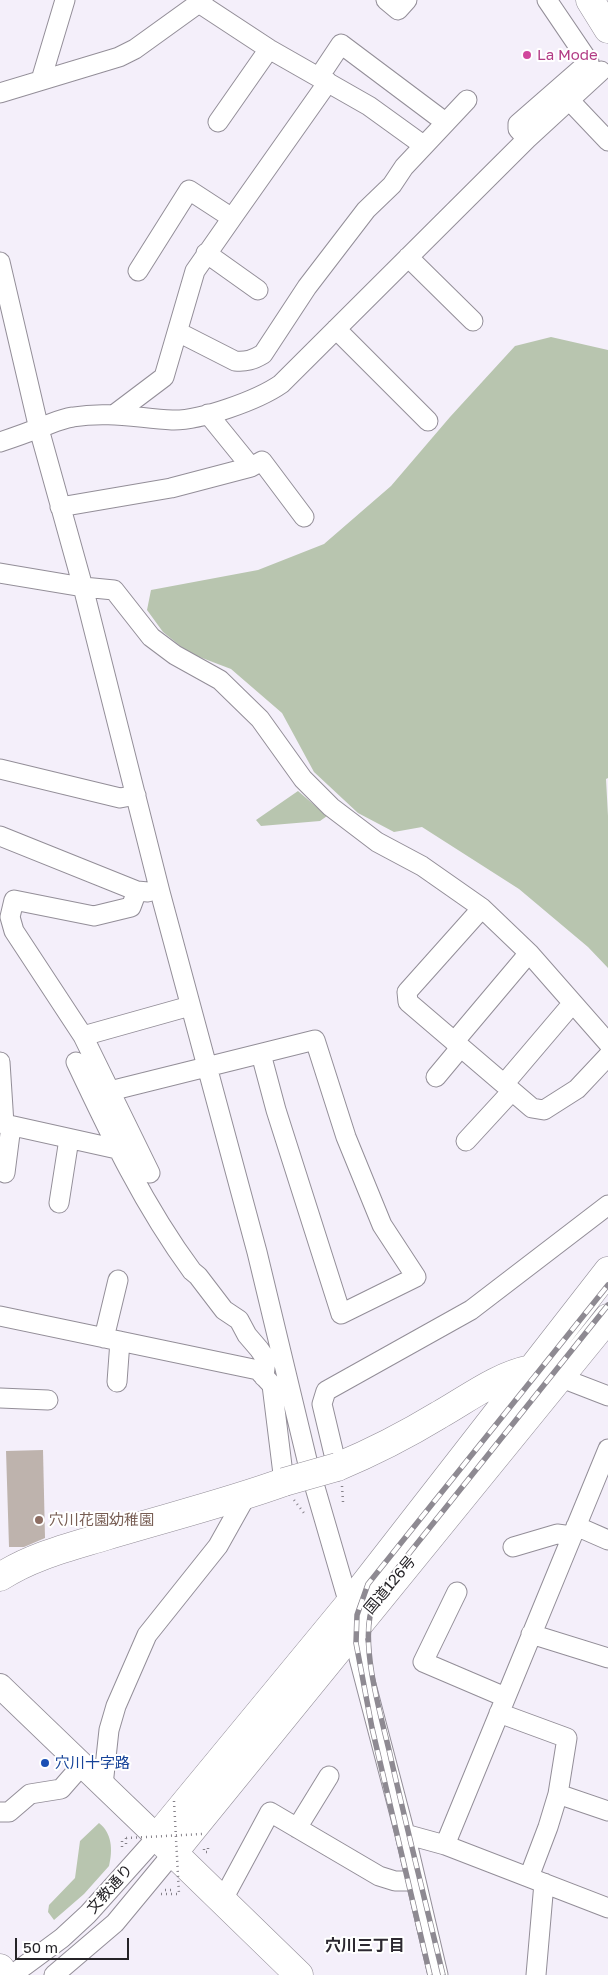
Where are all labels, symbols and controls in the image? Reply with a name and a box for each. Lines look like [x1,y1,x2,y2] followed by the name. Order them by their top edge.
[537,46,598,64] place label: La Mode
[521,49,533,61] marker: La Mode
[49,1511,154,1529] place label: 穴川花園幼稚園
[33,1514,45,1526] marker: 穴川花園幼稚園
[361,1552,419,1618] street label: 国道126号
[55,1754,130,1772] place label: 穴川十字路
[39,1757,51,1769] marker: 穴川十字路
[83,1861,137,1917] street label: 文教通り
[18,1928,131,1960] scale bar
[325,1936,405,1956] district label: 穴川三丁目
[23,1938,58,1956] text: 50 m

